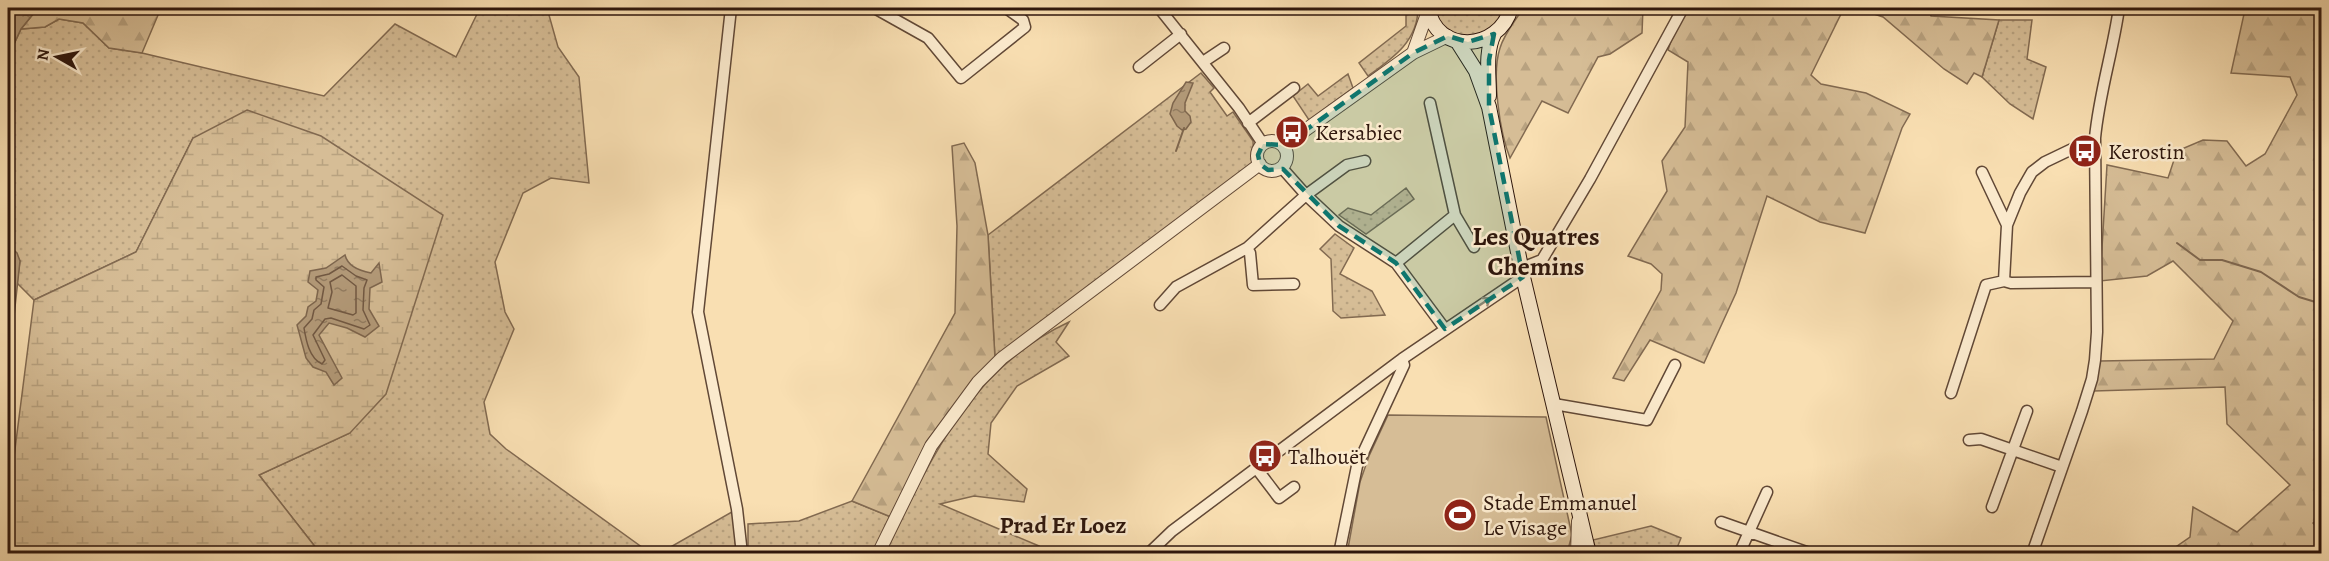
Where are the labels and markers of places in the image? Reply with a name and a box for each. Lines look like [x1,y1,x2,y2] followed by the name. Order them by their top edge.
[1274,114,1310,150] bus stop icon: Kersabiec
[1315,118,1402,148] place label: Kersabiec
[2067,133,2103,169] bus stop icon: Kerostin
[2108,137,2185,167] place label: Kerostin
[1247,438,1283,474] bus stop icon: Talhouët
[1288,442,1366,472] place label: Talhouët
[1483,488,1637,543] place label: Stade Emmanuel Le Visage
[1442,497,1478,533] sports icon: Stade Emmanuel Le Visage

